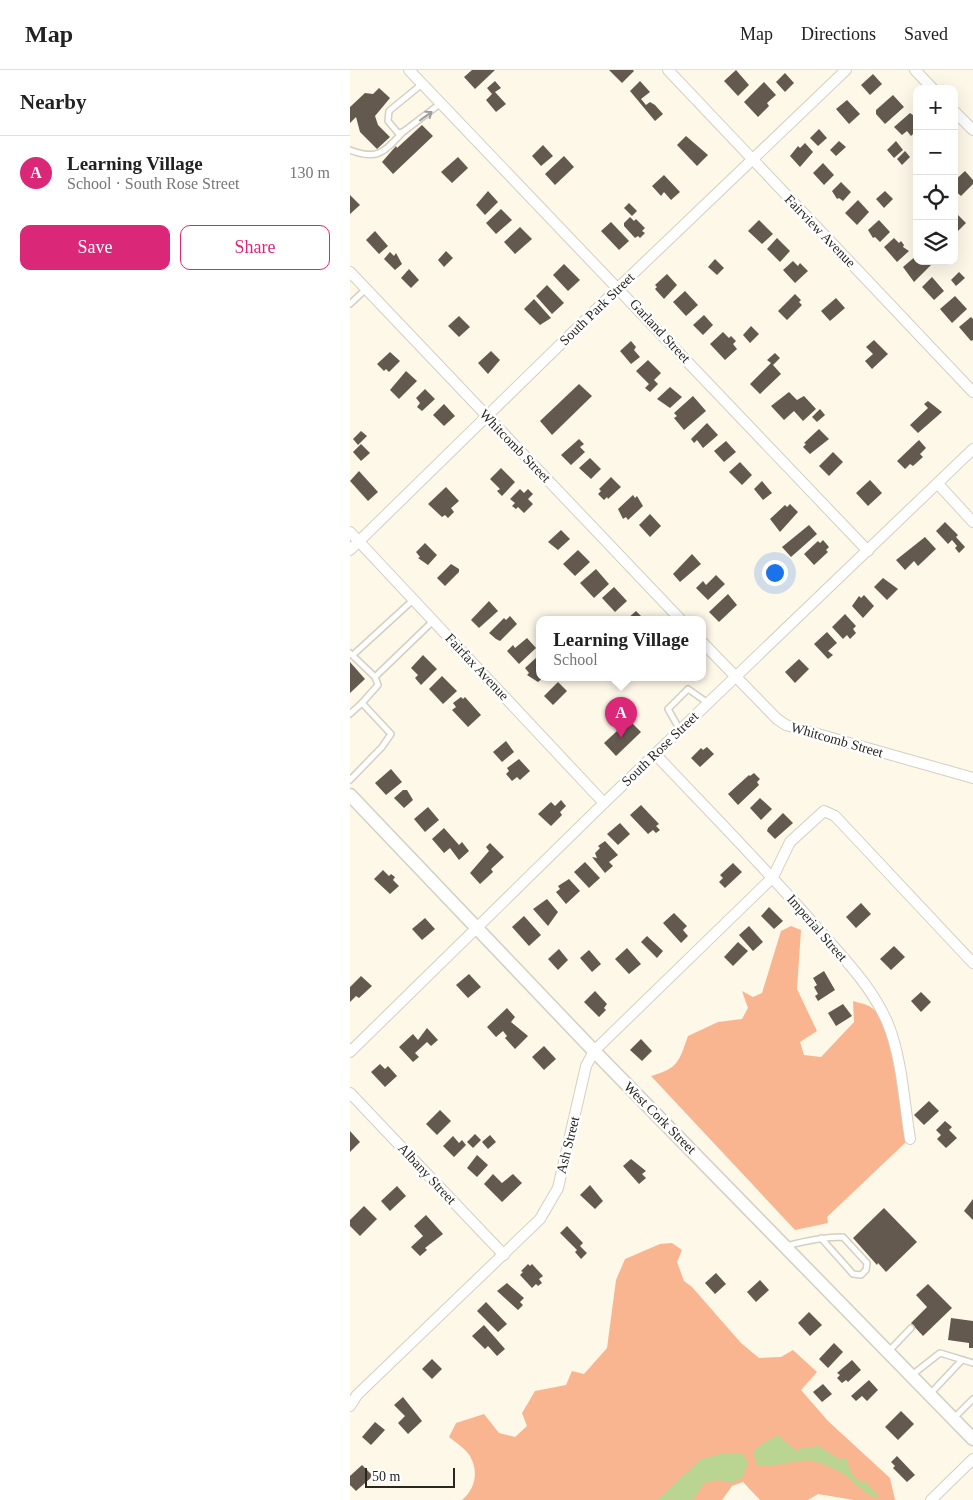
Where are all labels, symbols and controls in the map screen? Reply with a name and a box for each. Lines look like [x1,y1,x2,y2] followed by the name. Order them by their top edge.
[25,21,73,47] text: Map
[740,24,773,44] text: Map
[801,24,876,44] text: Directions
[904,24,948,44] text: Saved
[913,85,958,265] map controls
[913,85,958,130] button: +
[20,90,87,114] text: Nearby
[419,111,433,121] one-way arrow
[913,130,958,175] button: −
[67,153,203,174] text: Learning Village
[30,164,42,181] text: A
[290,164,330,181] text: 130 m
[67,175,239,192] text: School · South Rose Street
[913,175,958,220] button: locate
[782,192,858,270] street label: Fairview Avenue
[913,220,958,265] button: layers
[20,225,170,270] button: Save
[180,225,330,270] button: Share
[557,269,638,348] street label: South Park Street
[627,296,693,366] street label: Garland Street
[477,407,554,486] street label: Whitcomb Street
[762,560,788,586] your location
[536,616,706,681] popup
[553,629,689,650] text: Learning Village
[442,631,512,703] street label: Fairfax Avenue
[553,651,598,668] text: School
[605,697,637,738] pin: A
[619,709,701,789] street label: South Rose Street
[789,720,885,760] street label: Whitcomb Street
[784,892,850,965] street label: Imperial Street
[621,1079,699,1157] street label: West Cork Street
[554,1115,582,1175] street label: Ash Street
[395,1141,459,1207] street label: Albany Street
[365,1465,455,1488] scale bar
[372,1469,400,1484] text: 50 m

